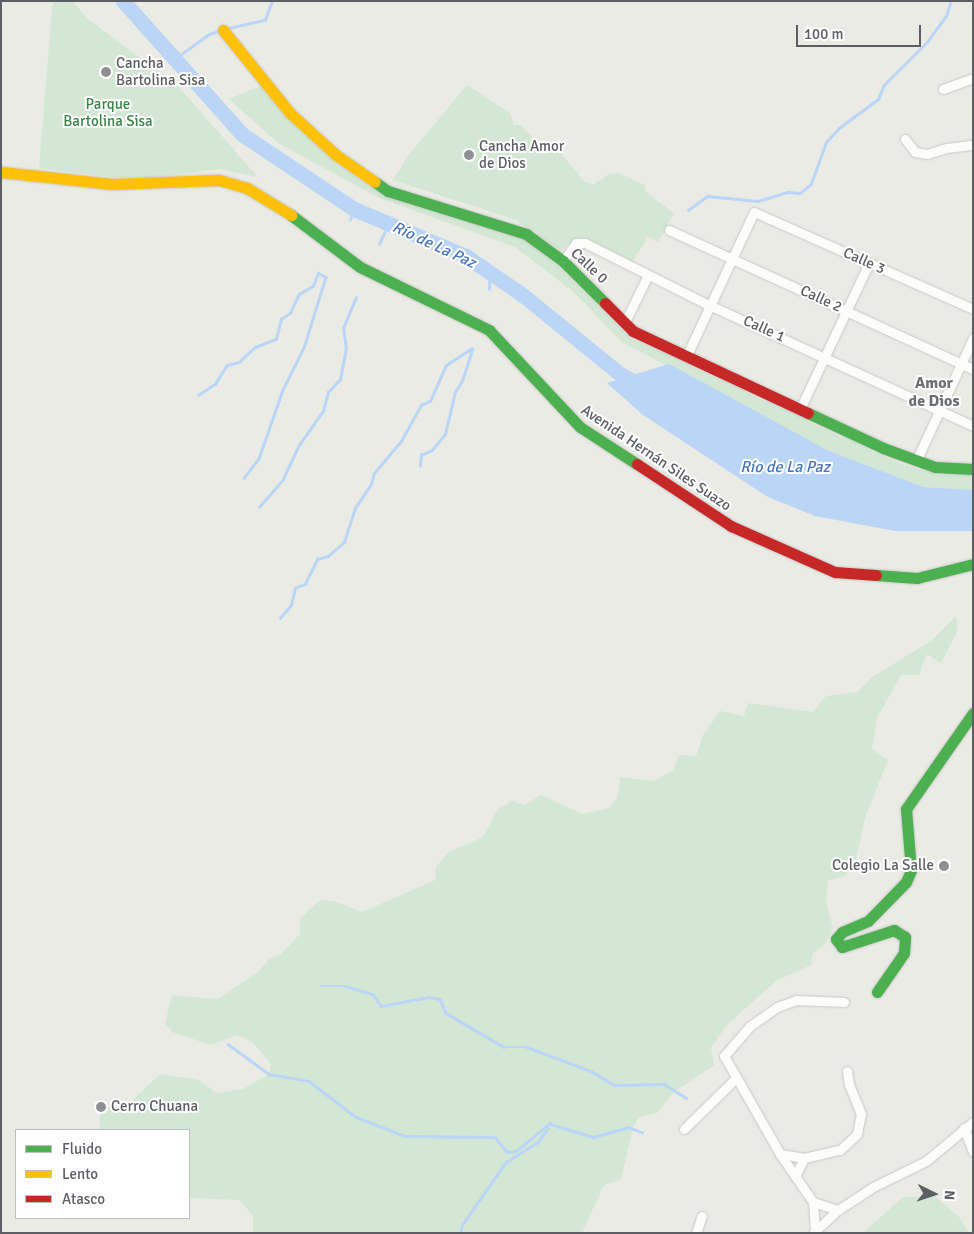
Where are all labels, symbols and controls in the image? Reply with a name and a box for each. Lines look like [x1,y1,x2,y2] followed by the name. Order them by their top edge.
[799,15,924,47] scale bar
[804,25,844,43] text: 100 m
[116,54,205,89] place label: Cancha Bartolina Sisa
[100,66,112,78] marker: Cancha Bartolina Sisa
[63,95,153,130] park label: Parque Bartolina Sisa
[479,137,564,172] place label: Cancha Amor de Dios
[463,149,475,161] marker: Cancha Amor de Dios
[389,217,479,273] water label: Río de La Paz
[567,244,611,288] street label: Calle 0
[840,244,888,278] street label: Calle 3
[797,282,845,316] street label: Calle 2
[740,312,788,346] street label: Calle 1
[909,373,959,411] district label: Amor de Dios
[578,401,734,515] street label: Avenida Hernán Siles Suazo
[740,457,830,477] water label: Río de La Paz
[832,857,934,875] place label: Colegio La Salle
[938,860,950,872] marker: Colegio La Salle
[111,1098,198,1116] place label: Cerro Chuana
[95,1101,107,1113] marker: Cerro Chuana
[15,1129,190,1219] legend
[62,1140,102,1158] text: Fluido
[62,1165,98,1183] text: Lento
[909,1169,959,1219] north arrow
[62,1190,105,1208] text: Atasco
[941,1190,958,1201] text: N

